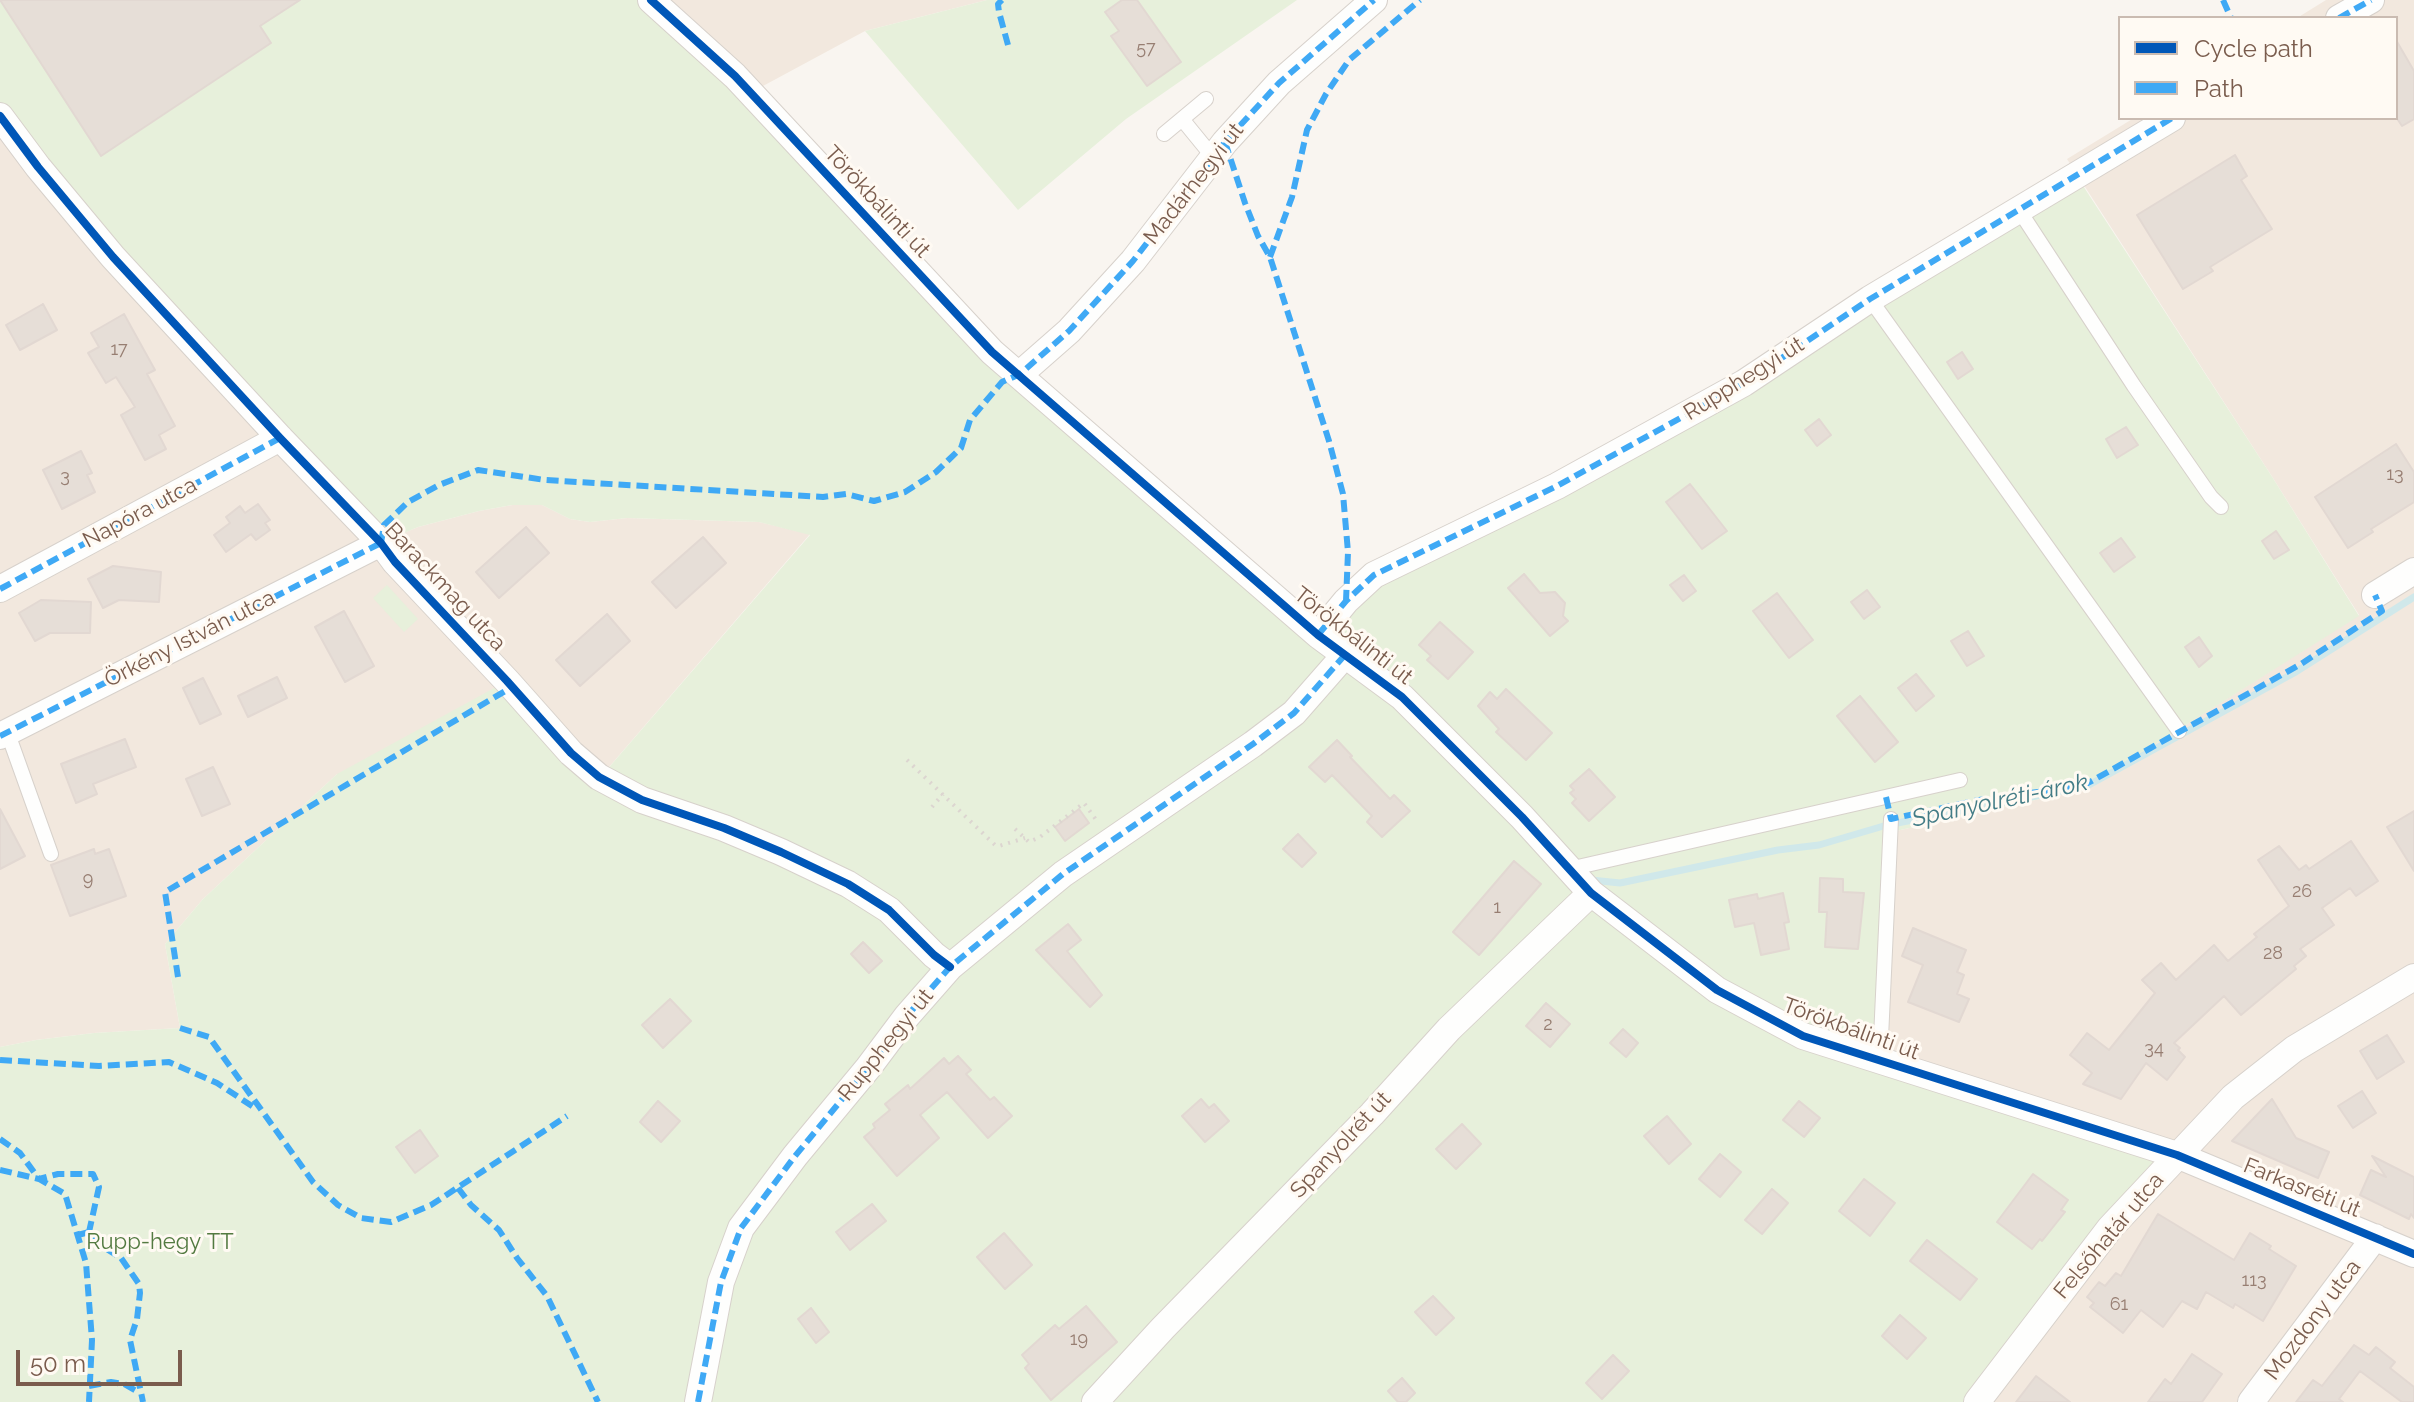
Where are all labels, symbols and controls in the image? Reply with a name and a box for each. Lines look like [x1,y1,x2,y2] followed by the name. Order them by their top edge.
[2118,16,2398,120] legend
[2194,34,2313,63] text: Cycle path
[1136,38,1156,60] house number: 57
[2194,74,2244,103] text: Path
[1138,118,1250,250] street label: Madárhegyi út
[818,141,936,263] street label: Törökbálinti út
[1679,332,1809,426] street label: Rupphegyi út
[110,339,128,361] house number: 17
[2386,464,2404,486] house number: 13
[60,466,70,488] house number: 3
[79,472,201,554] street label: Napóra utca
[379,517,511,657] street label: Barackmag utca
[1288,581,1418,691] street label: Törökbálinti út
[100,585,280,693] street label: Örkény István utca
[1909,768,2091,834] water label: Spanyolréti-árok
[83,869,93,891] house number: 9
[2292,881,2312,903] house number: 26
[1493,897,1501,919] house number: 1
[2263,943,2283,965] house number: 28
[833,984,939,1106] street label: Rupphegyi út
[1779,992,1923,1066] street label: Törökbálinti út
[1543,1014,1553,1036] house number: 2
[2144,1038,2164,1060] house number: 34
[1285,1086,1397,1204] street label: Spanyolrét út
[2240,1153,2364,1223] street label: Farkasréti út
[2049,1168,2169,1304] street label: Felsőhatár utca
[86,1229,234,1255] park label: Rupp-hegy TT
[2259,1255,2367,1385] street label: Mozdony utca
[2241,1270,2267,1292] house number: 113
[2110,1294,2128,1316] house number: 61
[1070,1329,1088,1351] house number: 19
[20,1334,186,1384] scale bar
[30,1349,86,1378] text: 50 m

